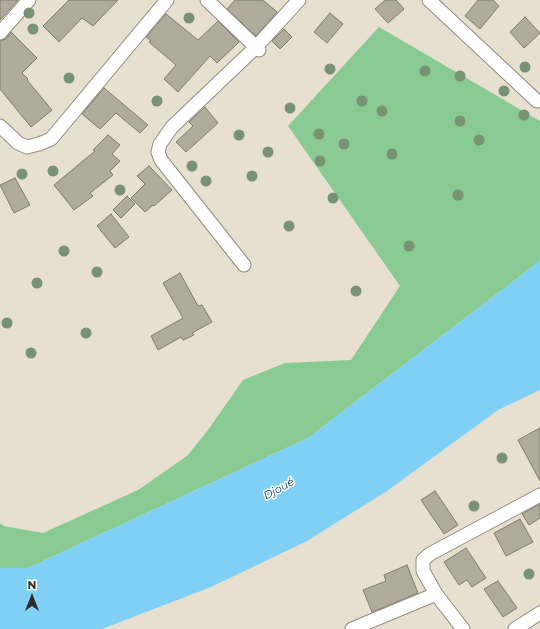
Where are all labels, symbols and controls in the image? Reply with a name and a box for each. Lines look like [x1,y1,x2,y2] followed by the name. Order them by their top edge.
[261,475,297,503] water label: Djoué
[12,577,52,617] north arrow
[28,578,36,592] text: N

